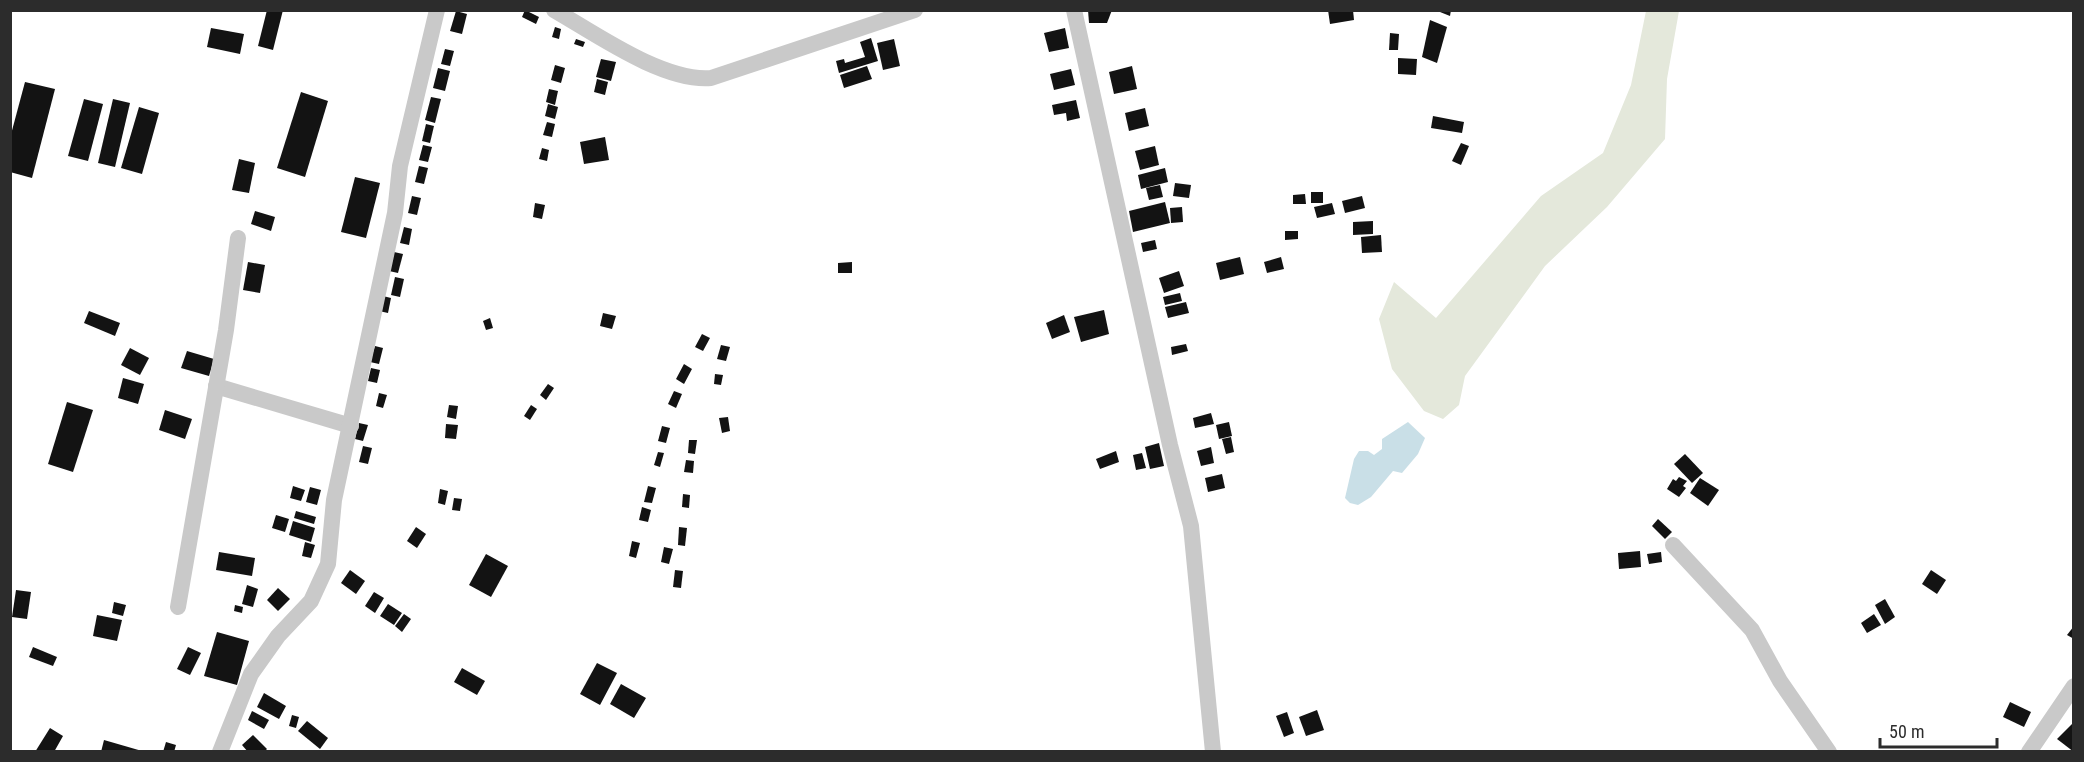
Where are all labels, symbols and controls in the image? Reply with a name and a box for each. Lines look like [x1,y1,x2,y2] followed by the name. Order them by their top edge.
[1880,711,1997,749] scale bar
[1889,721,1924,742] text: 50 m

